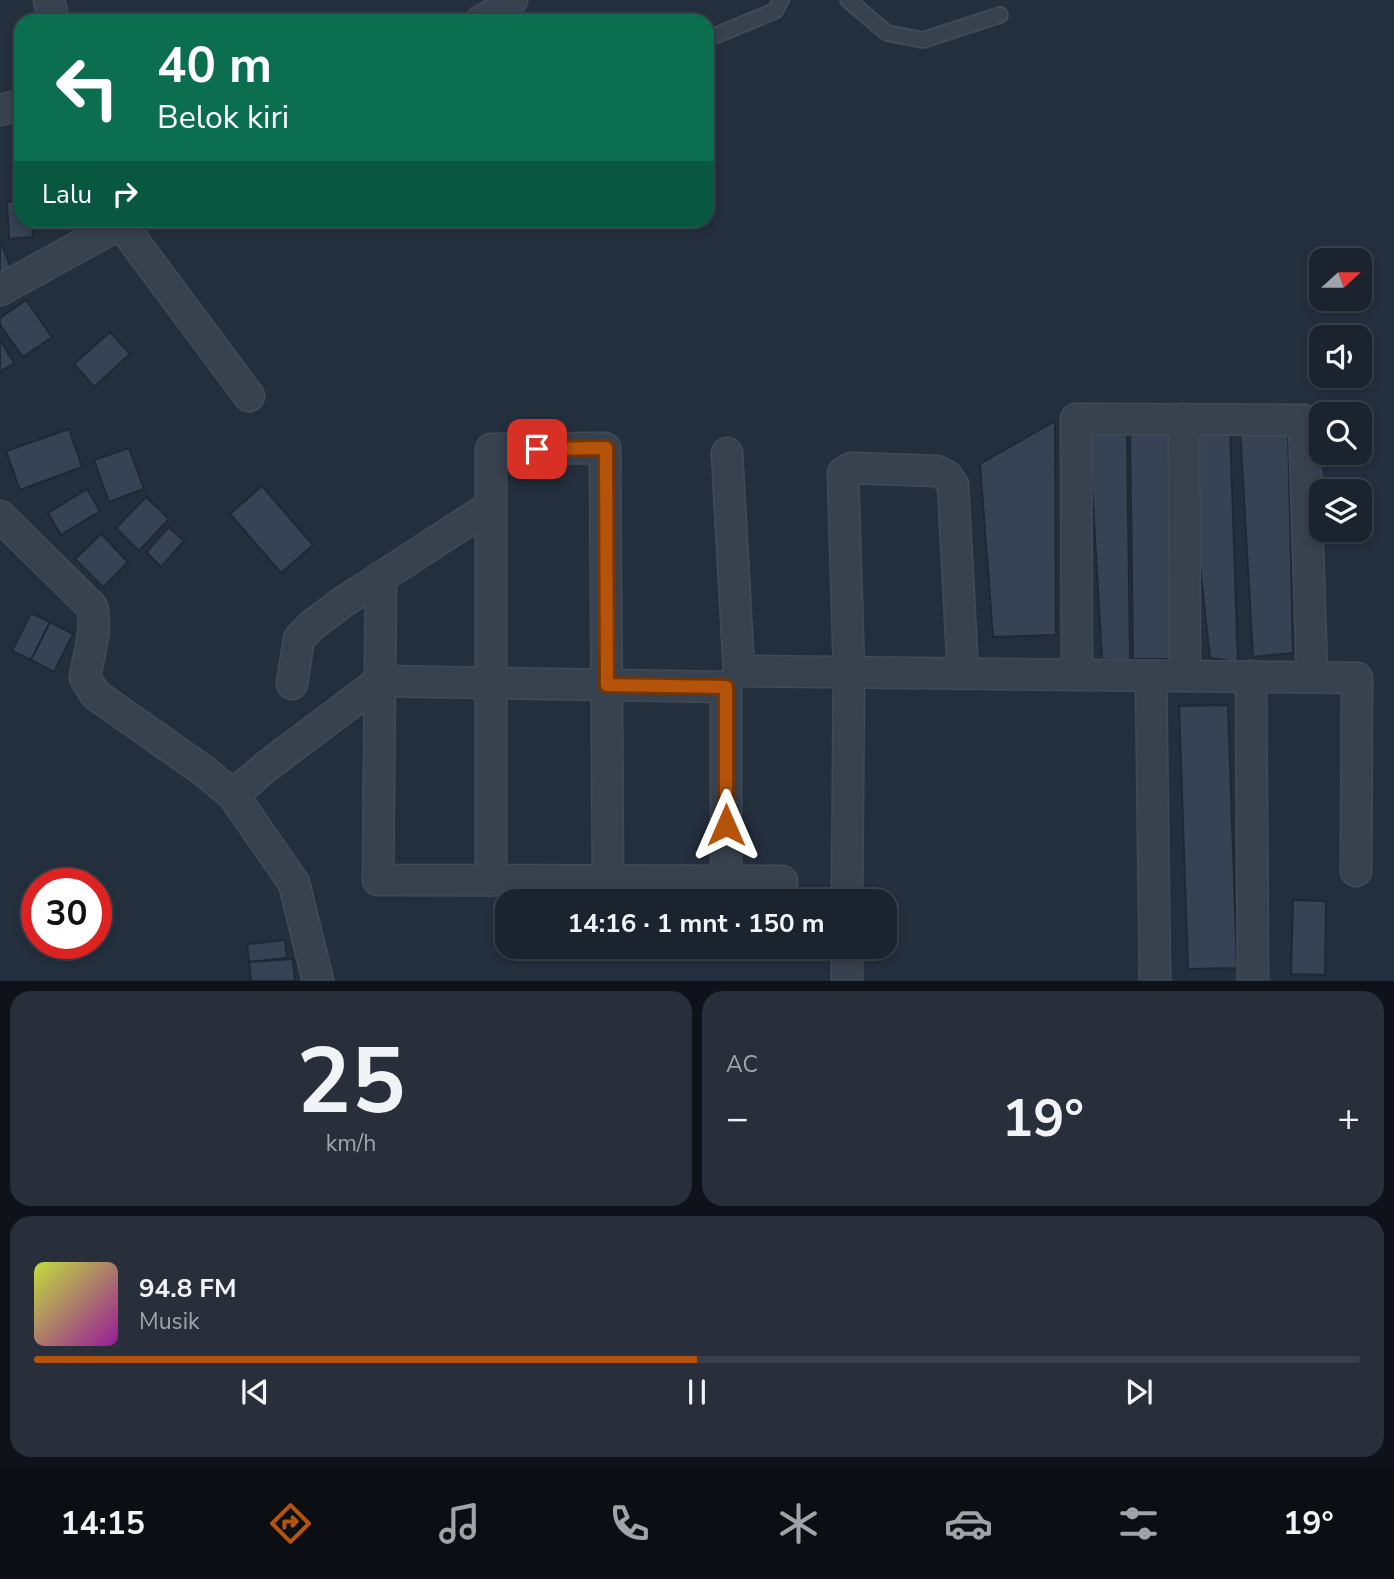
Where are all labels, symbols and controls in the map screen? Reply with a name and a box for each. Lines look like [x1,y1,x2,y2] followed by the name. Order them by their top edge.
[157,32,272,99] text: 40 m
[42,42,133,133] icon: left
[157,96,289,139] text: Belok kiri
[106,175,144,213] icon: right
[42,177,92,212] text: Lalu
[1309,248,1372,312] north arrow
[1309,248,1372,542] map controls
[1309,325,1372,388] button: sound
[1309,402,1372,465] button: search
[507,419,567,479] pin
[518,430,556,468] icon: arrive
[1309,479,1372,542] button: layers
[689,788,763,862] position arrow
[21,868,112,959] speed limit sign: 30
[567,906,825,941] text: 14:16 · 1 mnt · 150 m
[296,1020,406,1144] text: 25
[726,1049,758,1080] text: AC
[1002,1083,1084,1154] text: 19°
[726,1093,749,1144] text: −
[1337,1093,1360,1144] text: +
[326,1128,376,1159] text: km/h
[139,1271,236,1306] text: 94.8 FM
[139,1306,199,1337] text: Musik
[236,1373,274,1411] icon: previous
[678,1373,716,1411] icon: pause
[1120,1373,1158,1411] icon: next
[266,1499,315,1548] icon: directions
[435,1499,484,1548] icon: music
[605,1499,654,1548] icon: phone
[774,1499,823,1548] icon: climate
[944,1499,993,1548] icon: car
[1114,1499,1163,1548] icon: filters
[60,1502,145,1545] text: 14:15
[1283,1502,1334,1545] text: 19°

